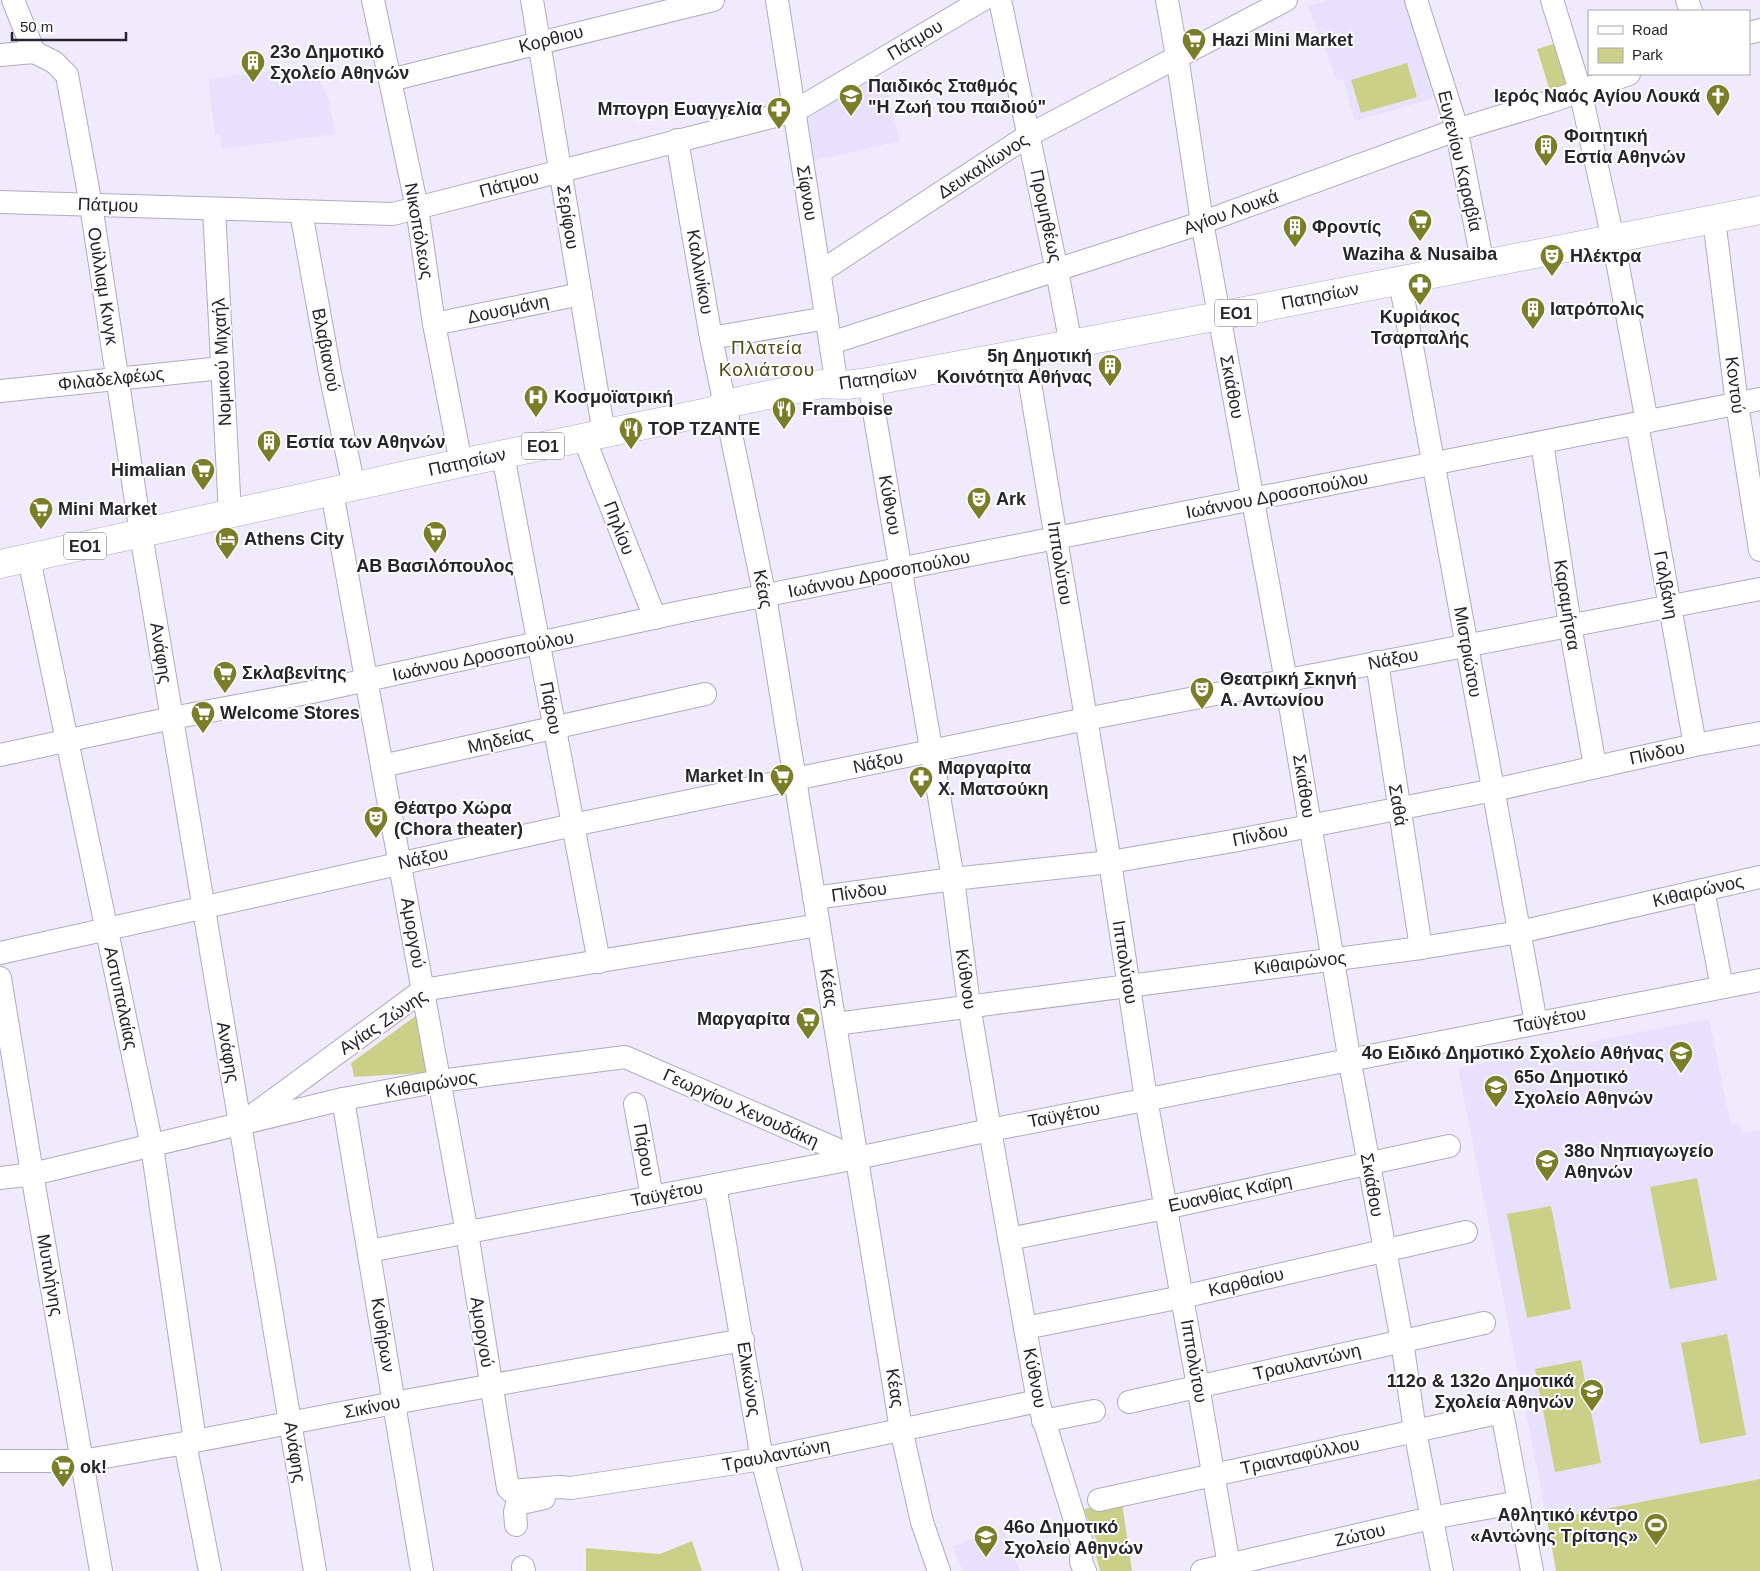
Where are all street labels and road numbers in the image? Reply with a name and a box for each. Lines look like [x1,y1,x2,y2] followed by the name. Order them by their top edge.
[884,16,946,64] street label: Πάτμου
[517,21,585,57] street label: Κορθιου
[1434,88,1486,234] street label: Ευγενίου Καραβία
[934,129,1032,203] street label: Δευκαλίωνος
[793,164,821,222] street label: Σίφνου
[477,166,541,202] street label: Πάτμου
[1026,168,1066,265] street label: Προμηθέως
[401,181,437,281] street label: Νικοπόλεως
[553,183,583,251] street label: Σερίφου
[1181,186,1281,238] street label: Αγίου Λουκά
[77,194,139,216] street label: Πάτμου
[84,226,122,347] street label: Ουίλλιαμ Κινγκ
[683,228,717,316] street label: Καλλινίκου
[1279,279,1361,313] street label: Πατησίων
[465,291,551,327] street label: Δουσμάνη
[209,297,235,427] street label: Νομικού Μιχαήλ
[1215,300,1257,326] road number: ΕΟ1
[308,306,344,394] street label: Βλαβιανού
[1216,353,1248,421] street label: Σκιάθου
[1722,355,1748,415] street label: Κοντού
[57,363,165,395] street label: Φιλαδελφέως
[838,363,918,393] street label: Πατησίων
[522,432,564,460] road number: ΕΟ1
[426,444,508,480] street label: Πατησίων
[1184,468,1370,522] street label: Ιωάννου Δροσοπούλου
[875,473,905,537] street label: Κύθνου
[600,498,638,558] street label: Πηλίου
[1044,520,1076,606] street label: Ιππολύτου
[64,532,106,560] road number: ΕΟ1
[786,547,972,601] street label: Ιωάννου Δροσοπούλου
[1650,549,1682,621] street label: Γαλβάνη
[1550,558,1584,652] street label: Καραμήτσα
[749,568,777,610] street label: Κέας
[1450,605,1486,699] street label: Μιστριώτου
[146,621,176,685] street label: Ανάφης
[390,627,576,685] street label: Ιωάννου Δροσοπούλου
[1366,644,1420,674] street label: Νάξου
[536,680,566,736] street label: Πάρου
[466,723,535,757] street label: Μηδείας
[1628,737,1686,769] street label: Πίνδου
[851,747,905,777] street label: Νάξου
[1289,753,1319,819] street label: Σκιάθου
[1385,783,1411,827] street label: Σαθά
[1231,820,1289,850] street label: Πίνδου
[396,843,450,873] street label: Νάξου
[1651,871,1746,911] street label: Κιθαιρώνος
[830,878,888,906] street label: Πίνδου
[397,896,429,970] street label: Αμοργού
[1109,919,1141,1005] street label: Ιππολύτου
[100,945,142,1052] street label: Αστυπαλαίας
[1253,947,1347,979] street label: Κιθαιρώνος
[952,948,980,1010] street label: Κύθνου
[816,967,842,1009] street label: Κέας
[335,985,431,1059] street label: Αγίας Ζώνης
[1512,1003,1588,1037] street label: Ταϋγέτου
[213,1020,243,1084] street label: Ανάφης
[660,1065,822,1151] street label: Γεωργίου Χενουδάκη
[384,1067,479,1101] street label: Κιθαιρώνος
[1026,1098,1102,1132] street label: Ταϋγέτου
[630,1122,658,1178] street label: Πάρου
[1357,1152,1387,1218] street label: Σκιάθου
[1166,1170,1294,1216] street label: Ευανθίας Καϊρη
[629,1177,705,1211] street label: Ταϋγέτου
[33,1233,67,1318] street label: Μυτιλήνης
[1206,1264,1286,1300] street label: Καρθαίου
[467,1295,497,1369] street label: Αμοργού
[367,1296,399,1374] street label: Κυθήρων
[1177,1318,1211,1404] street label: Ιππολύτου
[733,1340,765,1418] street label: Ελικώνος
[1251,1340,1363,1384] street label: Τραυλαντώνη
[1019,1346,1051,1410] street label: Κύθνου
[882,1367,908,1409] street label: Κέας
[342,1392,402,1422] street label: Σικίνου
[280,1420,310,1484] street label: Ανάφης
[1239,1434,1361,1478] street label: Τριανταφύλλου
[720,1435,832,1475] street label: Τραυλαντώνη
[1333,1519,1387,1551] street label: Ζώτου

